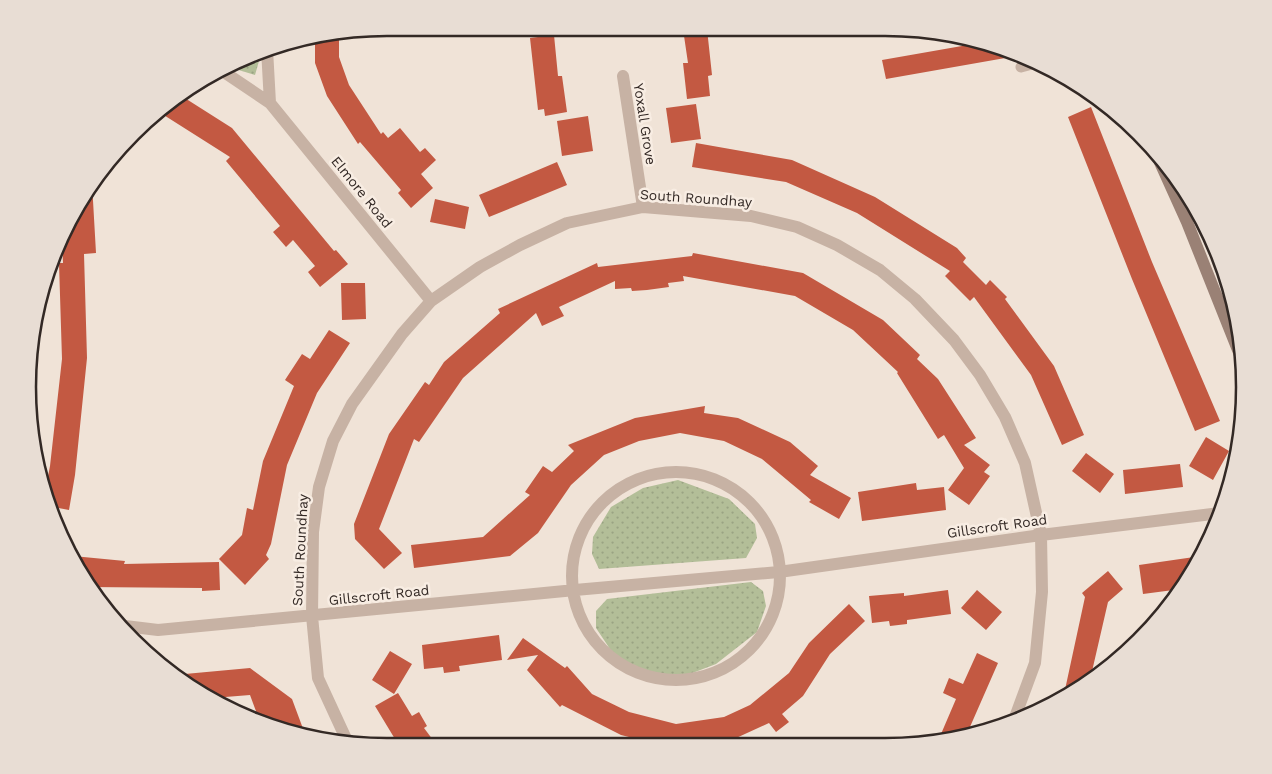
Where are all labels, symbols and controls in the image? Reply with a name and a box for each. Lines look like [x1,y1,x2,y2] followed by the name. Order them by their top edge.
[631,82,659,166] street label: Yoxall Grove
[328,153,396,231] street label: Elmore Road
[639,186,753,210] street label: South Roundhay
[289,493,311,606] street label: South Roundhay
[946,511,1048,541] street label: Gillscroft Road
[328,582,430,608] street label: Gillscroft Road

